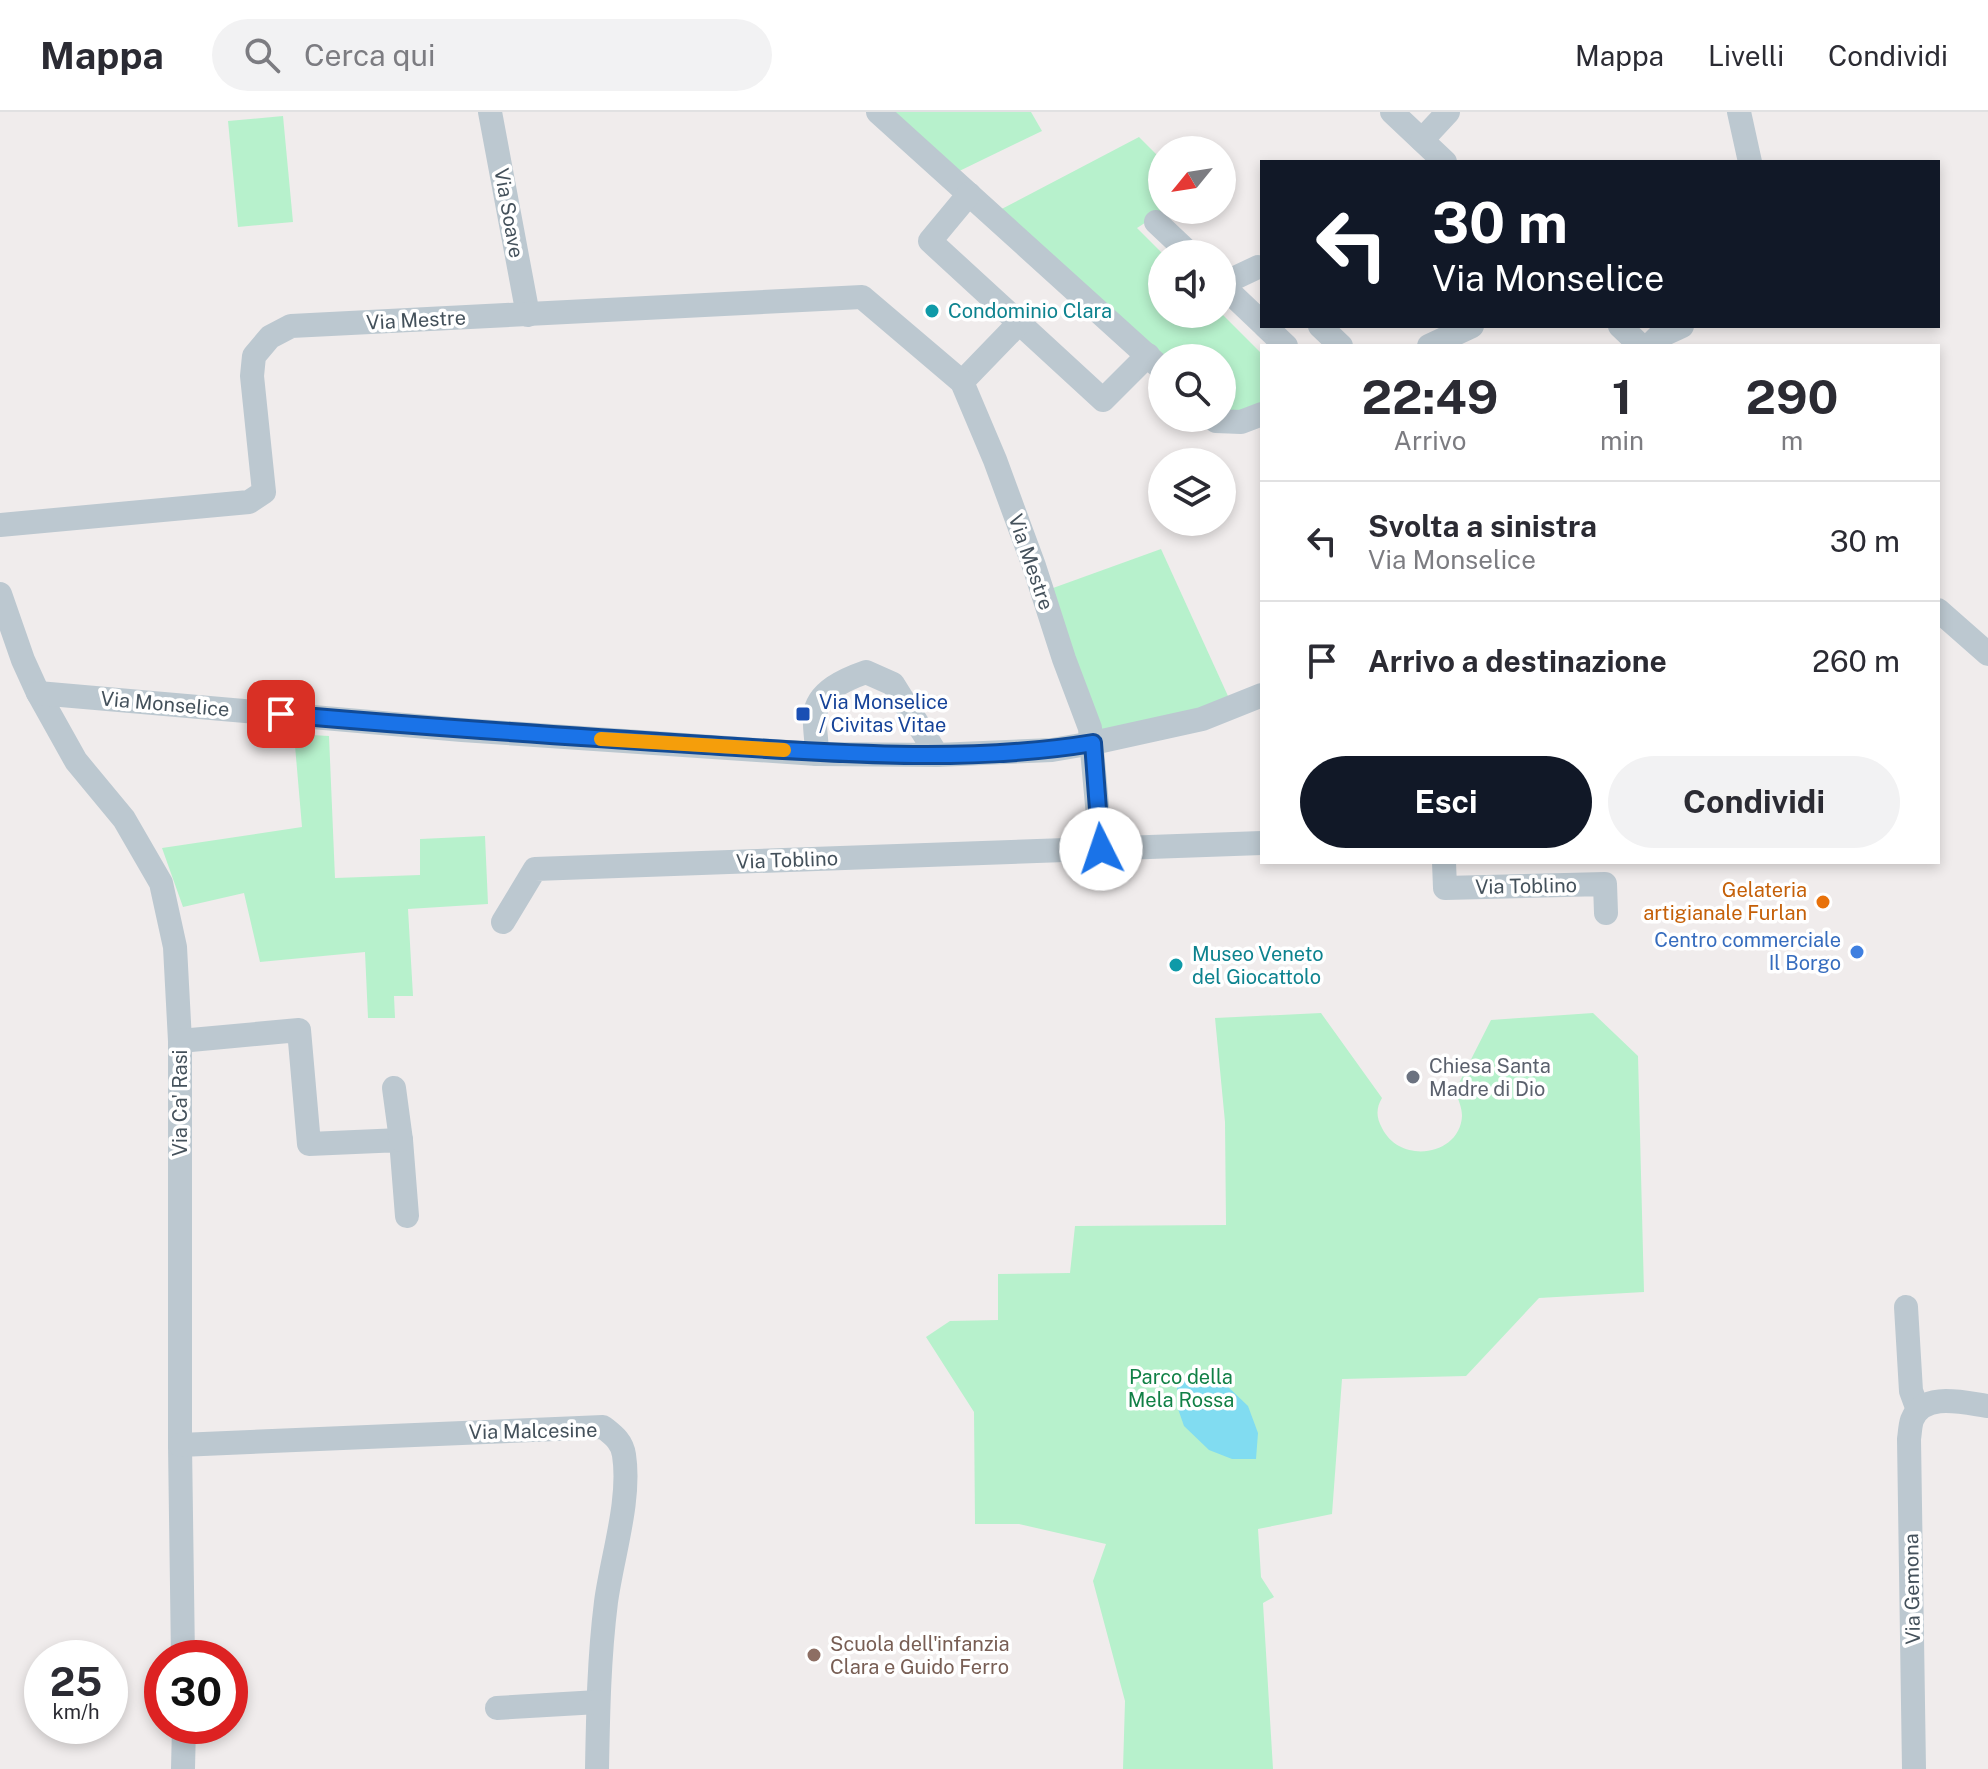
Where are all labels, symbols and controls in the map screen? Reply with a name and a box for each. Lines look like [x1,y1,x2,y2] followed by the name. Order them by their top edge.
[212,19,772,91] search box
[40,33,164,78] text: Mappa
[240,33,284,77] icon: search
[304,37,435,73] text: Cerca qui
[1575,39,1664,72] text: Mappa
[1708,39,1784,72] text: Livelli
[1828,39,1948,72] text: Condividi
[1148,136,1236,224] north arrow
[1148,136,1236,536] map controls
[489,166,529,260] street label: Via Soave
[1432,190,1568,256] text: 30 m
[1300,192,1404,296] icon: left
[1148,240,1236,328] button: sound
[1432,257,1664,299] text: Via Monselice
[948,299,1112,323] place label: Condominio Clara
[923,302,941,320] marker: Condominio Clara
[366,305,466,335] street label: Via Mestre
[1148,344,1236,432] button: search
[1362,368,1498,425] text: 22:49
[1612,368,1632,425] text: 1
[1746,368,1838,425] text: 290
[1394,425,1466,456] text: Arrivo
[1600,425,1644,456] text: min
[1781,425,1803,456] text: m
[1148,448,1236,536] button: layers
[1368,508,1597,544] text: Svolta a sinistra
[1003,511,1059,613] street label: Via Mestre
[1300,519,1344,563] icon: left
[1830,523,1900,559] text: 30 m
[1368,544,1536,575] text: Via Monselice
[1300,639,1344,683] icon: arrive
[1368,643,1667,679] text: Arrivo a destinazione
[1812,643,1900,679] text: 260 m
[247,680,315,748] pin
[100,686,230,722] street label: Via Monselice
[819,690,948,737] place label: Via Monselice / Civitas Vitae
[259,692,303,736] icon: arrive
[794,705,812,723] marker: Via Monselice / Civitas Vitae
[1300,756,1592,848] button: Esci
[1608,756,1900,848] button: Condividi
[1059,807,1143,891] position arrow
[736,846,838,874] street label: Via Toblino
[1475,873,1577,899] street label: Via Toblino
[1643,878,1807,925] place label: Gelateria artigianale Furlan
[1814,893,1832,911] marker: Gelateria artigianale Furlan
[1654,928,1841,975] place label: Centro commerciale Il Borgo
[1192,942,1323,989] place label: Museo Veneto del Giocattolo
[1848,943,1866,961] marker: Centro commerciale Il Borgo
[1167,956,1185,974] marker: Museo Veneto del Giocattolo
[168,1049,192,1157] street label: Via Ca' Rasi
[1429,1054,1551,1101] place label: Chiesa Santa Madre di Dio
[1404,1068,1422,1086] marker: Chiesa Santa Madre di Dio
[1128,1365,1234,1412] park label: Parco della Mela Rossa
[468,1418,598,1444] street label: Via Malcesine
[1899,1533,1925,1645] street label: Via Gemona
[830,1632,1010,1679] place label: Scuola dell'infanzia Clara e Guido Ferro
[144,1640,248,1744] speed limit sign: 30
[805,1646,823,1664] marker: Scuola dell'infanzia Clara e Guido Ferro
[50,1658,102,1705] text: 25
[52,1700,100,1724] text: km/h

